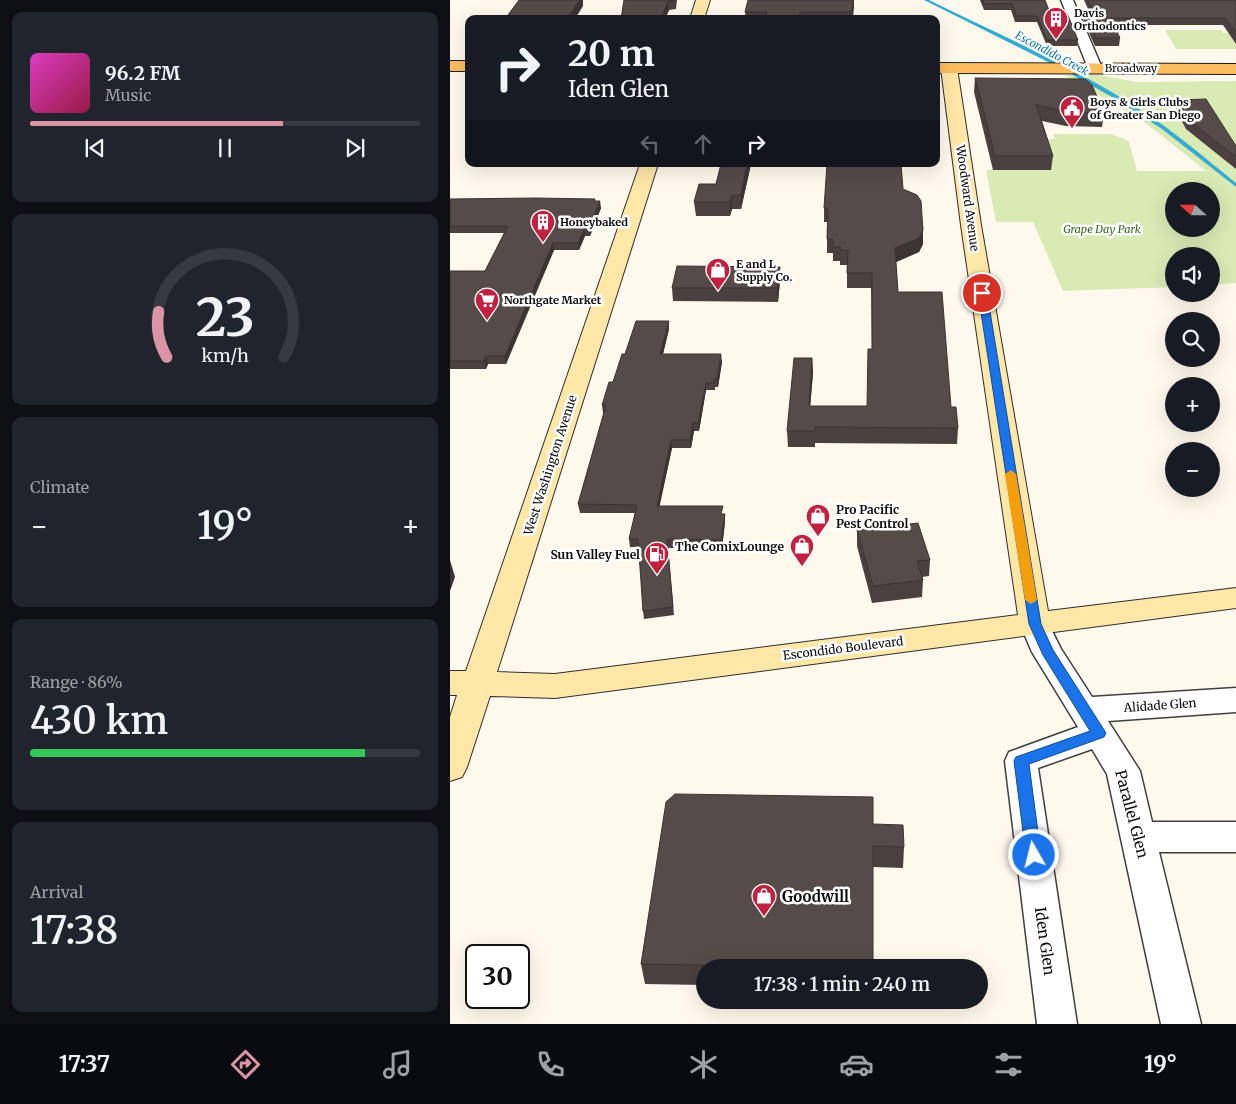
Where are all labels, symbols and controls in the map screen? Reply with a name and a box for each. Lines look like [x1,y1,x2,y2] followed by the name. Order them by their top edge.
[1043,6,1069,40] building icon: Davis Orthodontics
[1074,6,1146,33] place label: Davis Orthodontics
[1013,28,1091,78] water label: Escondido Creek
[568,32,655,76] text: 20 m
[485,35,550,100] icon: right
[105,61,180,85] text: 96.2 FM
[1105,61,1158,75] street label: Broadway
[568,75,669,103] text: Iden Glen
[105,85,151,105] text: Music
[1059,95,1085,129] public building icon: Boys & Girls Clubs of Greater San Diego
[1090,95,1201,122] place label: Boys & Girls Clubs of Greater San Diego
[636,130,664,158] icon: left
[689,130,717,158] icon: ahead
[742,130,770,158] icon: right
[81,134,109,162] icon: previous
[211,134,239,162] icon: pause
[341,134,369,162] icon: next
[953,143,983,252] street label: Woodward Avenue
[1165,182,1220,238] north arrow
[1165,182,1220,497] map controls
[530,209,556,243] building icon: Honeybaked
[560,215,628,229] place label: Honeybaked
[1063,222,1141,236] park label: Grape Day Park
[1165,247,1220,302] button: sound
[705,257,731,291] shop icon: E and L Supply Co.
[736,257,792,284] place label: E and L Supply Co.
[961,272,1003,314] pin
[968,279,996,307] icon: arrive
[195,285,255,350] text: 23
[474,287,500,321] supermarket icon: Northgate Market
[504,293,602,307] place label: Northgate Market
[1165,312,1220,367] button: search
[201,344,249,367] text: km/h
[1165,377,1220,432] button: +
[520,393,580,538] street label: West Washington Avenue
[1165,442,1220,497] button: −
[30,477,89,497] text: Climate
[197,502,253,549] text: 19°
[836,502,908,531] place label: Pro Pacific Pest Control
[805,503,831,537] shop icon: Pro Pacific Pest Control
[30,508,49,544] text: −
[401,508,420,544] text: +
[789,533,815,567] shop icon: The ComixLounge
[675,539,785,554] place label: The ComixLounge
[644,541,670,575] fuel station icon: Sun Valley Fuel
[550,547,640,562] place label: Sun Valley Fuel
[782,633,904,663] street label: Escondido Boulevard
[30,672,122,692] text: Range · 86%
[1122,695,1197,715] street label: Alidade Glen
[30,697,168,744] text: 430 km
[1111,768,1153,860] street label: Parallel Glen
[1007,828,1059,880] position arrow
[30,882,83,902] text: Arrival
[751,883,777,917] shop icon: Goodwill
[782,887,849,906] place label: Goodwill
[1031,906,1059,977] street label: Iden Glen
[30,907,118,954] text: 17:38
[465,944,530,1009] speed limit sign: 30
[754,972,930,996] text: 17:38 · 1 min · 240 m
[228,1047,263,1082] icon: directions
[380,1047,415,1082] icon: music
[533,1047,568,1082] icon: phone
[686,1047,721,1082] icon: climate
[839,1047,874,1082] icon: car
[991,1047,1026,1082] icon: filters
[59,1050,110,1078] text: 17:37
[1144,1050,1177,1078] text: 19°

